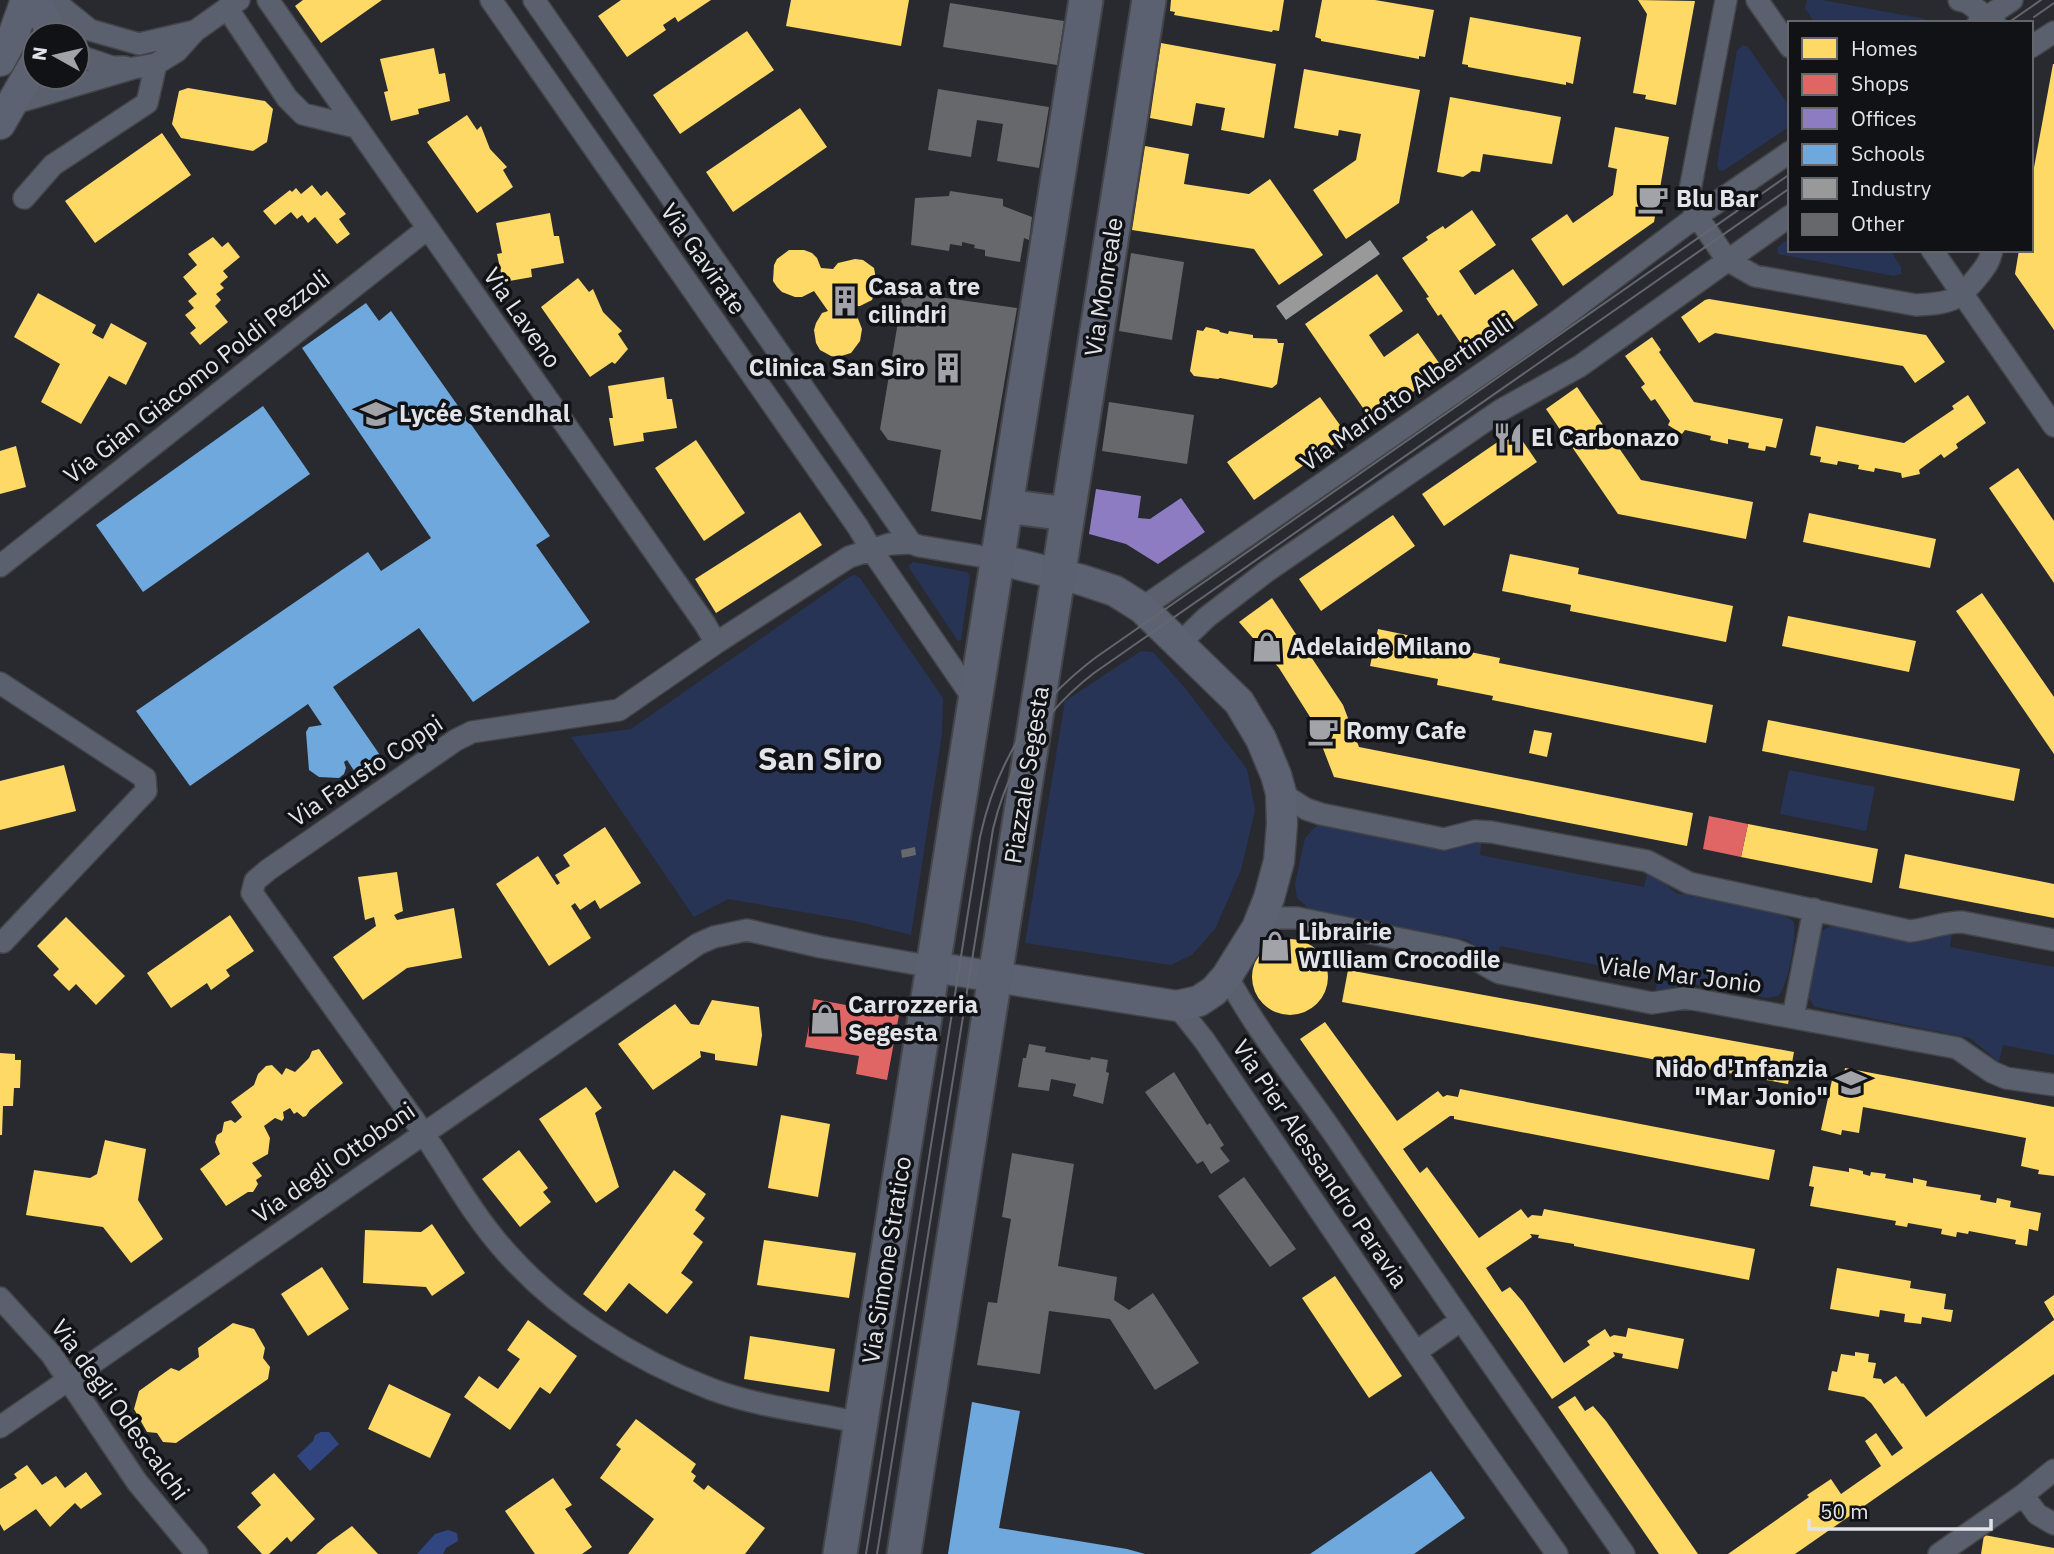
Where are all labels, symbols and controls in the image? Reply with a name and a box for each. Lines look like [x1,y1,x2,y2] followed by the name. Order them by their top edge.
[21,21,91,91] north arrow
[1788,21,2033,252] legend
[1851,34,1918,62] text: Homes
[26,45,52,62] text: N
[1851,69,1909,97] text: Shops
[1851,104,1917,132] text: Offices
[1851,139,1925,167] text: Schools
[1851,174,1932,202] text: Industry
[1636,182,1670,216] cafe icon: Blu Bar
[1676,182,1759,214] place label: Blu Bar
[654,196,754,321] street label: Via Gavirate
[1851,209,1905,237] text: Other
[1076,215,1130,359] street label: Via Monreale
[477,261,569,374] street label: Via Laveno
[57,262,336,490] street label: Via Gian Giacomo Poldi Pezzoli
[868,270,980,330] place label: Casa a tre cilindri
[828,284,862,318] building icon: Casa a tre cilindri
[1293,306,1519,478] street label: Via Mariotto Albertinelli
[749,351,925,383] place label: Clinica San Siro
[931,351,965,385] building icon: Clinica San Siro
[359,397,393,431] school or university icon: Lycée Stendhal
[399,397,570,429] place label: Lycée Stendhal
[1491,421,1525,455] restaurant icon: El Carbonazo
[1531,421,1679,453] place label: El Carbonazo
[1250,630,1284,664] shop icon: Adelaide Milano
[1290,630,1471,662] place label: Adelaide Milano
[996,684,1056,866] street label: Piazzale Segesta
[282,707,449,834] street label: Via Fausto Coppi
[1306,714,1340,748] cafe icon: Romy Cafe
[1346,714,1466,746] place label: Romy Cafe
[758,737,882,779] district label: San Siro
[1298,915,1501,975] place label: Librairie WIlliam Crocodile
[1258,929,1292,963] shop icon: Librairie WIlliam Crocodile
[1597,948,1764,1000] street label: Viale Mar Jonio
[848,988,978,1048] place label: Carrozzeria Segesta
[808,1002,842,1036] shop icon: Carrozzeria Segesta
[1226,1033,1416,1294] street label: Via Pier Alessandro Paravia
[1655,1052,1828,1112] place label: Nido d'Infanzia "Mar Jonio"
[1834,1066,1868,1100] school or university icon: Nido d'Infanzia "Mar Jonio"
[246,1094,421,1230] street label: Via degli Ottoboni
[854,1154,918,1366] street label: Via Simone Stratico
[44,1313,197,1506] street label: Via degli Odescalchi
[1809,1488,1991,1532] scale bar
[1820,1497,1869,1525] text: 50 m

